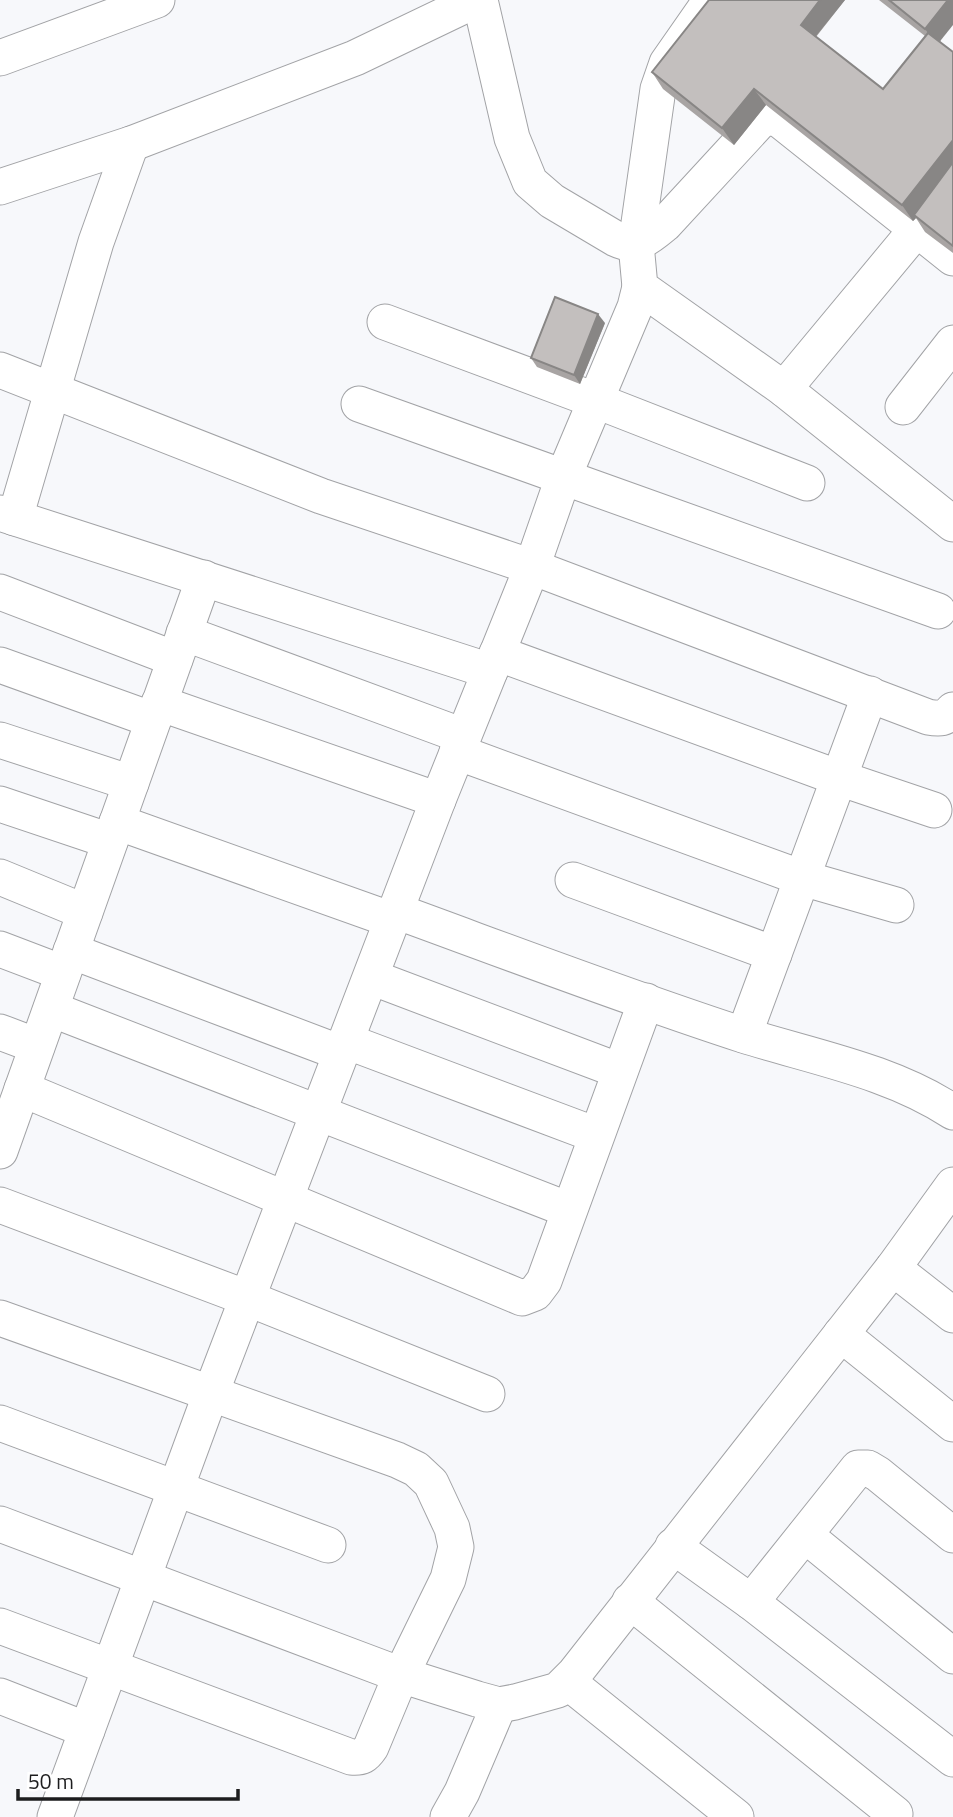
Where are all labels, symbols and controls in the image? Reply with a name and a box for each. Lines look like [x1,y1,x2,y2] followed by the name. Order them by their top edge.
[18,1758,238,1802] scale bar
[28,1765,74,1797] text: 50 m

